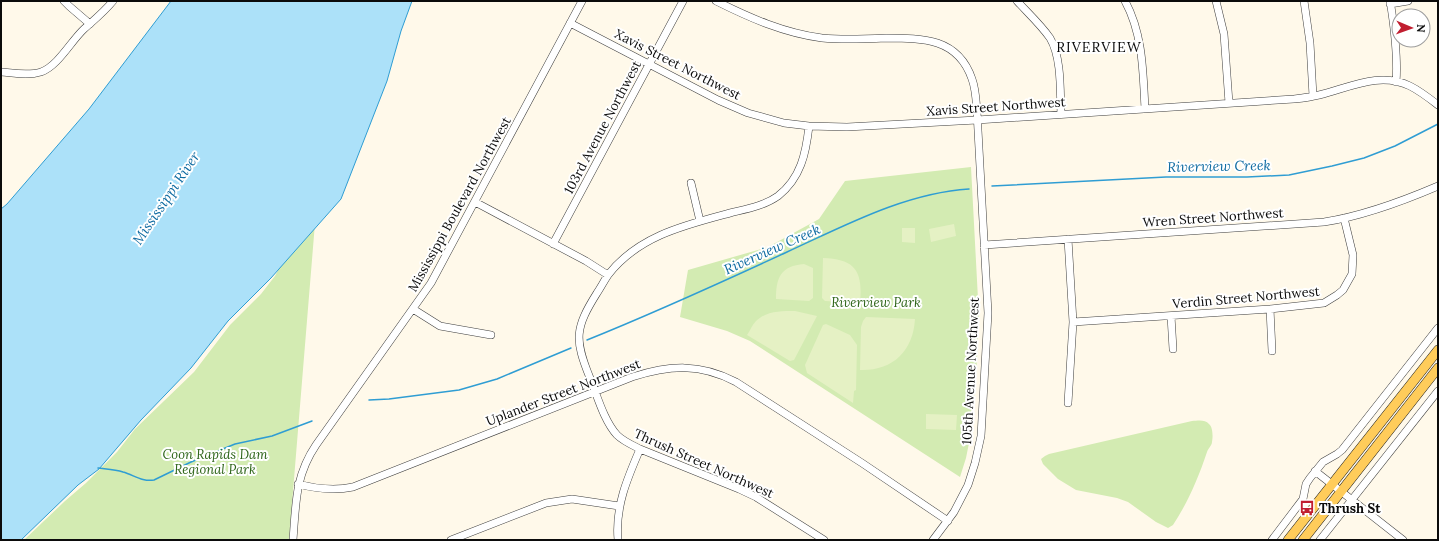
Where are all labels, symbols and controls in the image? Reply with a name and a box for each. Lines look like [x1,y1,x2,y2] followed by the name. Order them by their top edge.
[1391,8,1431,48] north arrow
[1414,24,1428,33] text: N
[612,25,744,104] street label: Xavis Street Northwest
[1056,38,1142,56] district label: RIVERVIEW
[560,58,645,197] street label: 103rd Avenue Northwest
[926,93,1066,120] street label: Xavis Street Northwest
[404,114,515,295] street label: Mississippi Boulevard Northwest
[128,148,204,248] water label: Mississippi River
[1167,156,1271,176] water label: Riverview Creek
[1142,204,1284,231] street label: Wren Street Northwest
[721,220,823,278] water label: Riverview Creek
[1171,283,1320,312] street label: Verdin Street Northwest
[831,294,921,311] park label: Riverview Park
[958,297,983,445] street label: 105th Avenue Northwest
[484,355,643,430] street label: Uplander Street Northwest
[631,425,776,502] street label: Thrush Street Northwest
[162,446,268,478] park label: Coon Rapids Dam Regional Park
[1298,499,1316,517] bus stop icon: Thrush St
[1319,500,1381,517] place label: Thrush St

